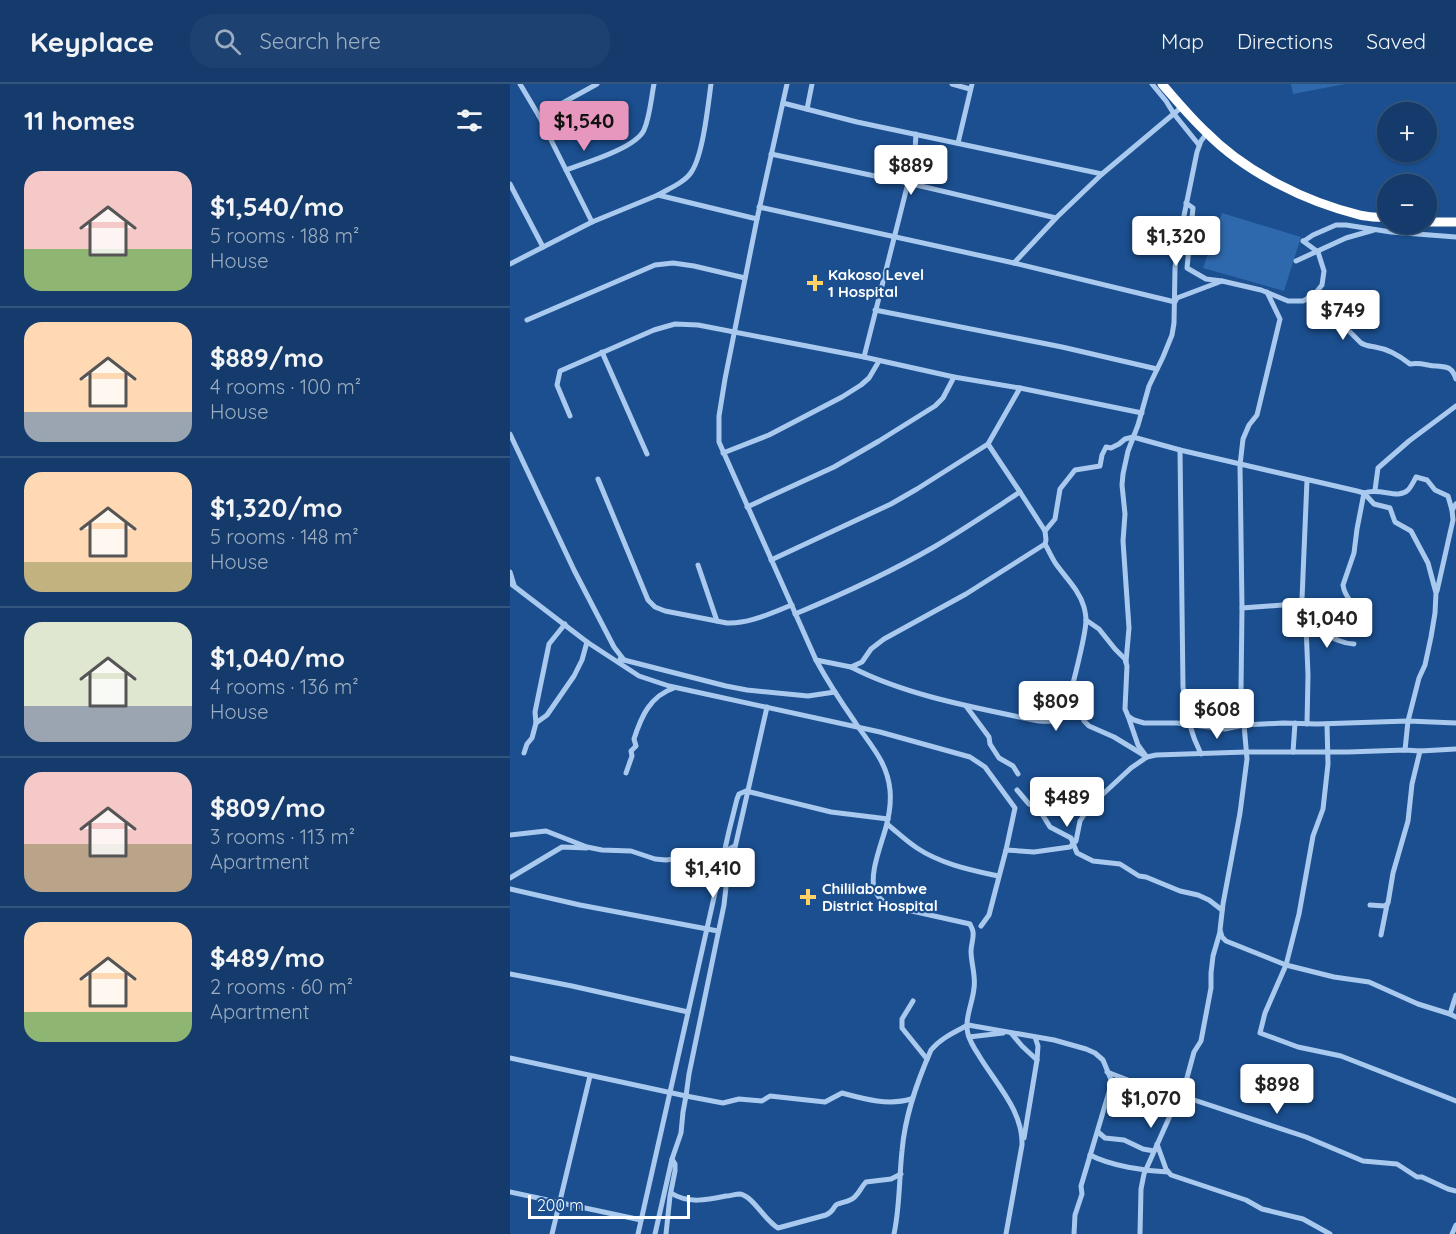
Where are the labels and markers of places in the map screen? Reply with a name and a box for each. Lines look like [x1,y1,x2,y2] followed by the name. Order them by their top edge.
[535,101,633,152] pin: $1,540
[875,145,947,196] pin: $889
[1127,216,1225,267] pin: $1,320
[828,265,924,301] place label: Kakoso Level 1 Hospital
[806,274,824,292] marker: Kakoso Level 1 Hospital
[1307,290,1379,341] pin: $749
[1278,598,1376,649] pin: $1,040
[1020,681,1092,732] pin: $809
[1181,689,1253,740] pin: $608
[1031,777,1103,828] pin: $489
[664,848,762,899] pin: $1,410
[822,879,938,915] place label: Chililabombwe District Hospital
[799,888,817,906] marker: Chililabombwe District Hospital
[1241,1064,1313,1115] pin: $898
[1102,1078,1200,1129] pin: $1,070

